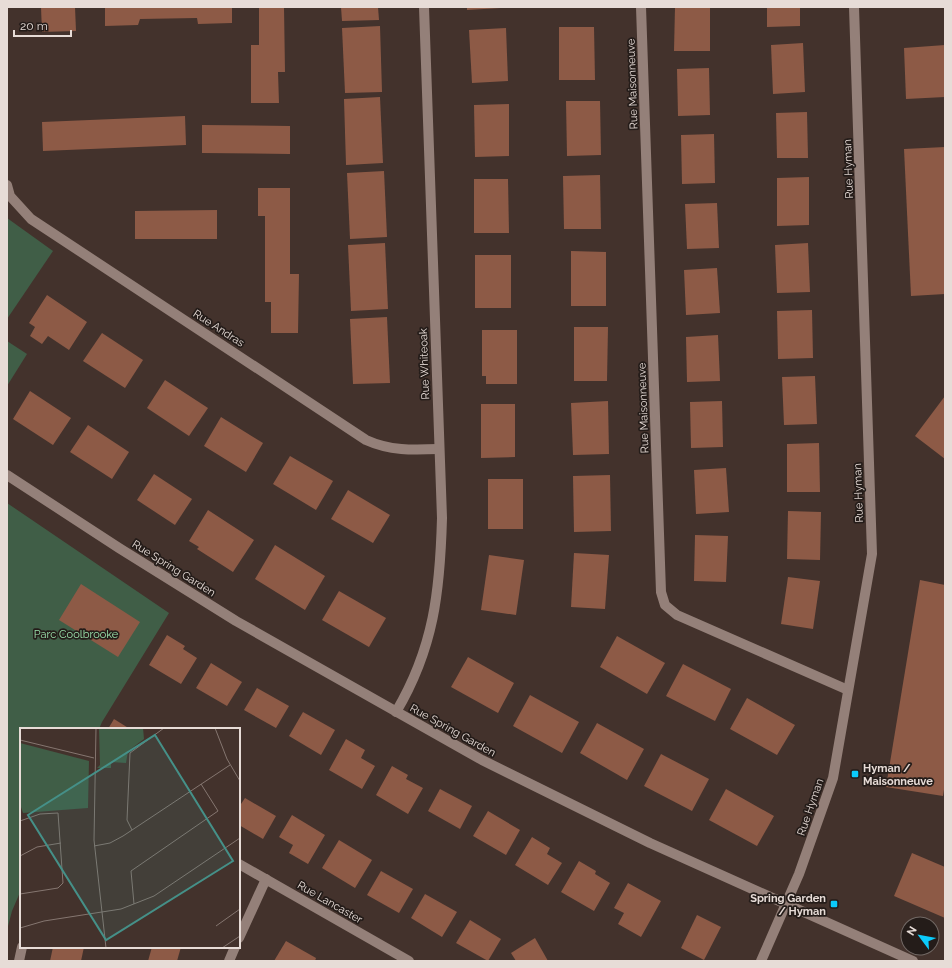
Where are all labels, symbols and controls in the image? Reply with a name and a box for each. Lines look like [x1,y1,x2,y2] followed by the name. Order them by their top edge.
[14,12,71,38] scale bar
[20,19,48,33] text: 20 m
[624,38,641,130] street label: Rue Maisonneuve
[841,139,856,199] street label: Rue Hyman
[191,307,247,350] street label: Rue Andras
[417,328,432,400] street label: Rue Whiteoak
[635,362,652,454] street label: Rue Maisonneuve
[851,463,866,523] street label: Rue Hyman
[130,537,218,599] street label: Rue Spring Garden
[34,628,119,641] park label: Parc Coolbrooke
[408,701,498,759] street label: Rue Spring Garden
[20,728,240,948] inset map
[863,762,933,788] place label: Hyman / Maisonneuve
[850,769,860,779] marker: Hyman / Maisonneuve
[795,777,826,837] street label: Rue Hyman
[295,879,365,926] street label: Rue Lancaster
[750,892,826,918] place label: Spring Garden / Hyman
[829,899,839,909] marker: Spring Garden / Hyman
[900,916,940,956] north arrow
[904,924,920,938] text: N

